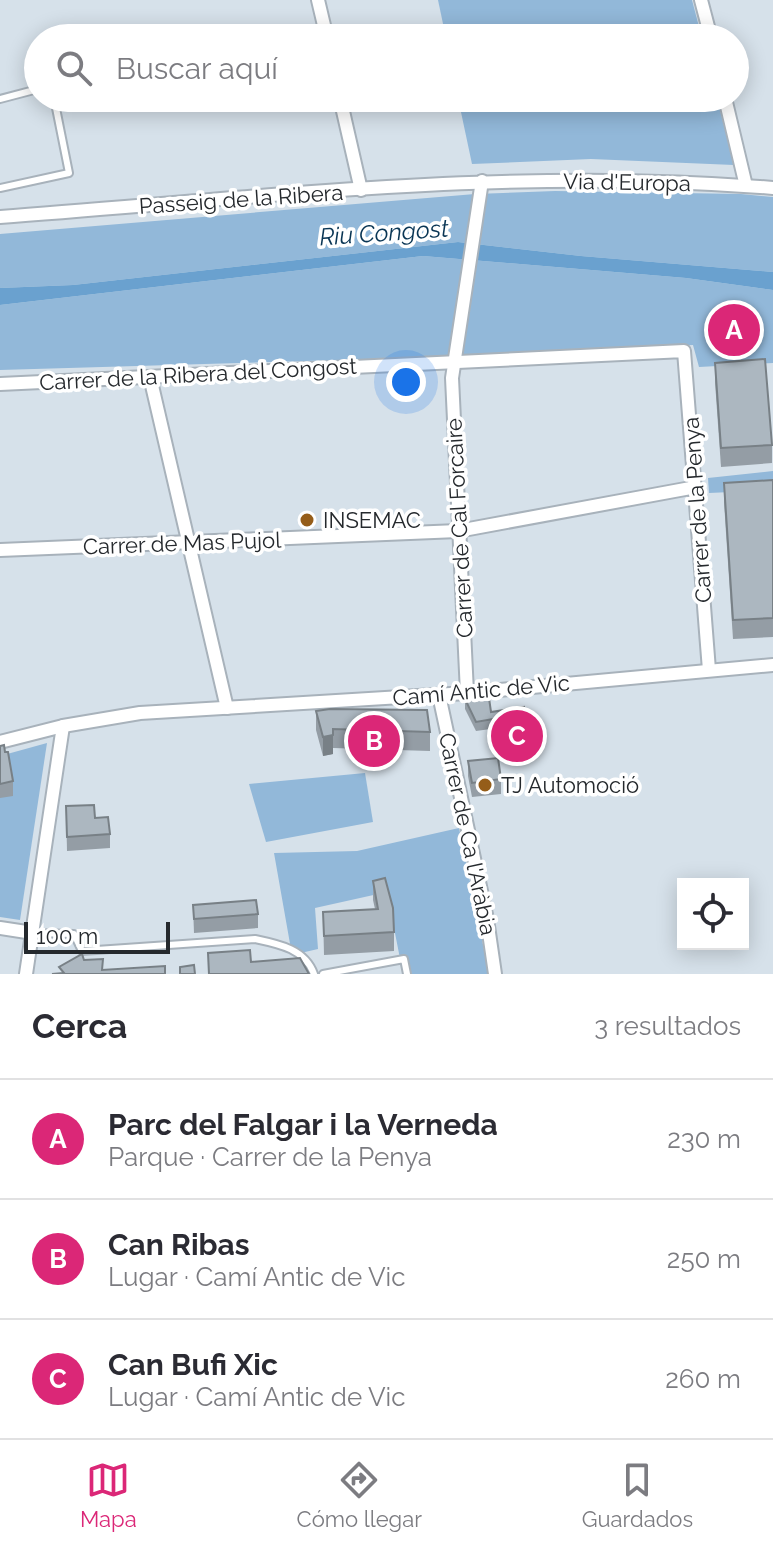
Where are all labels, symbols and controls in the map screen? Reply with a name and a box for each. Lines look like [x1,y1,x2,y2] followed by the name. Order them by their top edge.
[24,24,749,112] search box
[52,46,96,90] icon: search
[116,51,278,86] text: Buscar aquí
[563,168,691,196] street label: Via d'Europa
[138,179,344,219] street label: Passeig de la Ribera
[318,214,450,251] water label: Riu Congost
[708,300,760,360] pin: A
[39,353,358,395] street label: Carrer de la Ribera del Congost
[386,362,426,402] your location
[678,416,716,604] street label: Carrer de la Penya
[440,417,478,639] street label: Carrer de Cal Forcaire
[323,507,421,533] place label: INSEMAC
[298,511,316,529] marker: INSEMAC
[82,527,282,559] street label: Carrer de Mas Pujol
[391,669,571,711] street label: Camí Antic de Vic
[491,706,543,766] pin: C
[348,711,400,771] pin: B
[434,730,502,938] street label: Carrer de Ca l'Aràbia
[501,772,639,798] place label: TJ Automoció
[476,776,494,794] marker: TJ Automoció
[677,878,749,950] map controls
[677,878,749,950] button: locate
[24,918,170,954] scale bar
[36,923,98,949] text: 100 m
[32,1006,127,1046] text: Cerca
[594,1011,741,1041] text: 3 resultados
[108,1107,498,1142] text: Parc del Falgar i la Verneda
[49,1124,67,1154] text: A
[667,1124,741,1154] text: 230 m
[108,1142,432,1172] text: Parque · Carrer de la Penya
[108,1227,250,1262] text: Can Ribas
[49,1244,67,1274] text: B
[667,1244,741,1274] text: 250 m
[108,1262,406,1292] text: Lugar · Camí Antic de Vic
[108,1347,278,1382] text: Can Bufi Xic
[49,1364,67,1394] text: C
[665,1364,741,1394] text: 260 m
[108,1382,406,1412] text: Lugar · Camí Antic de Vic
[80,1458,137,1532] tab: Mapa
[297,1458,422,1532] tab: Cómo llegar
[582,1458,693,1532] tab: Guardados

